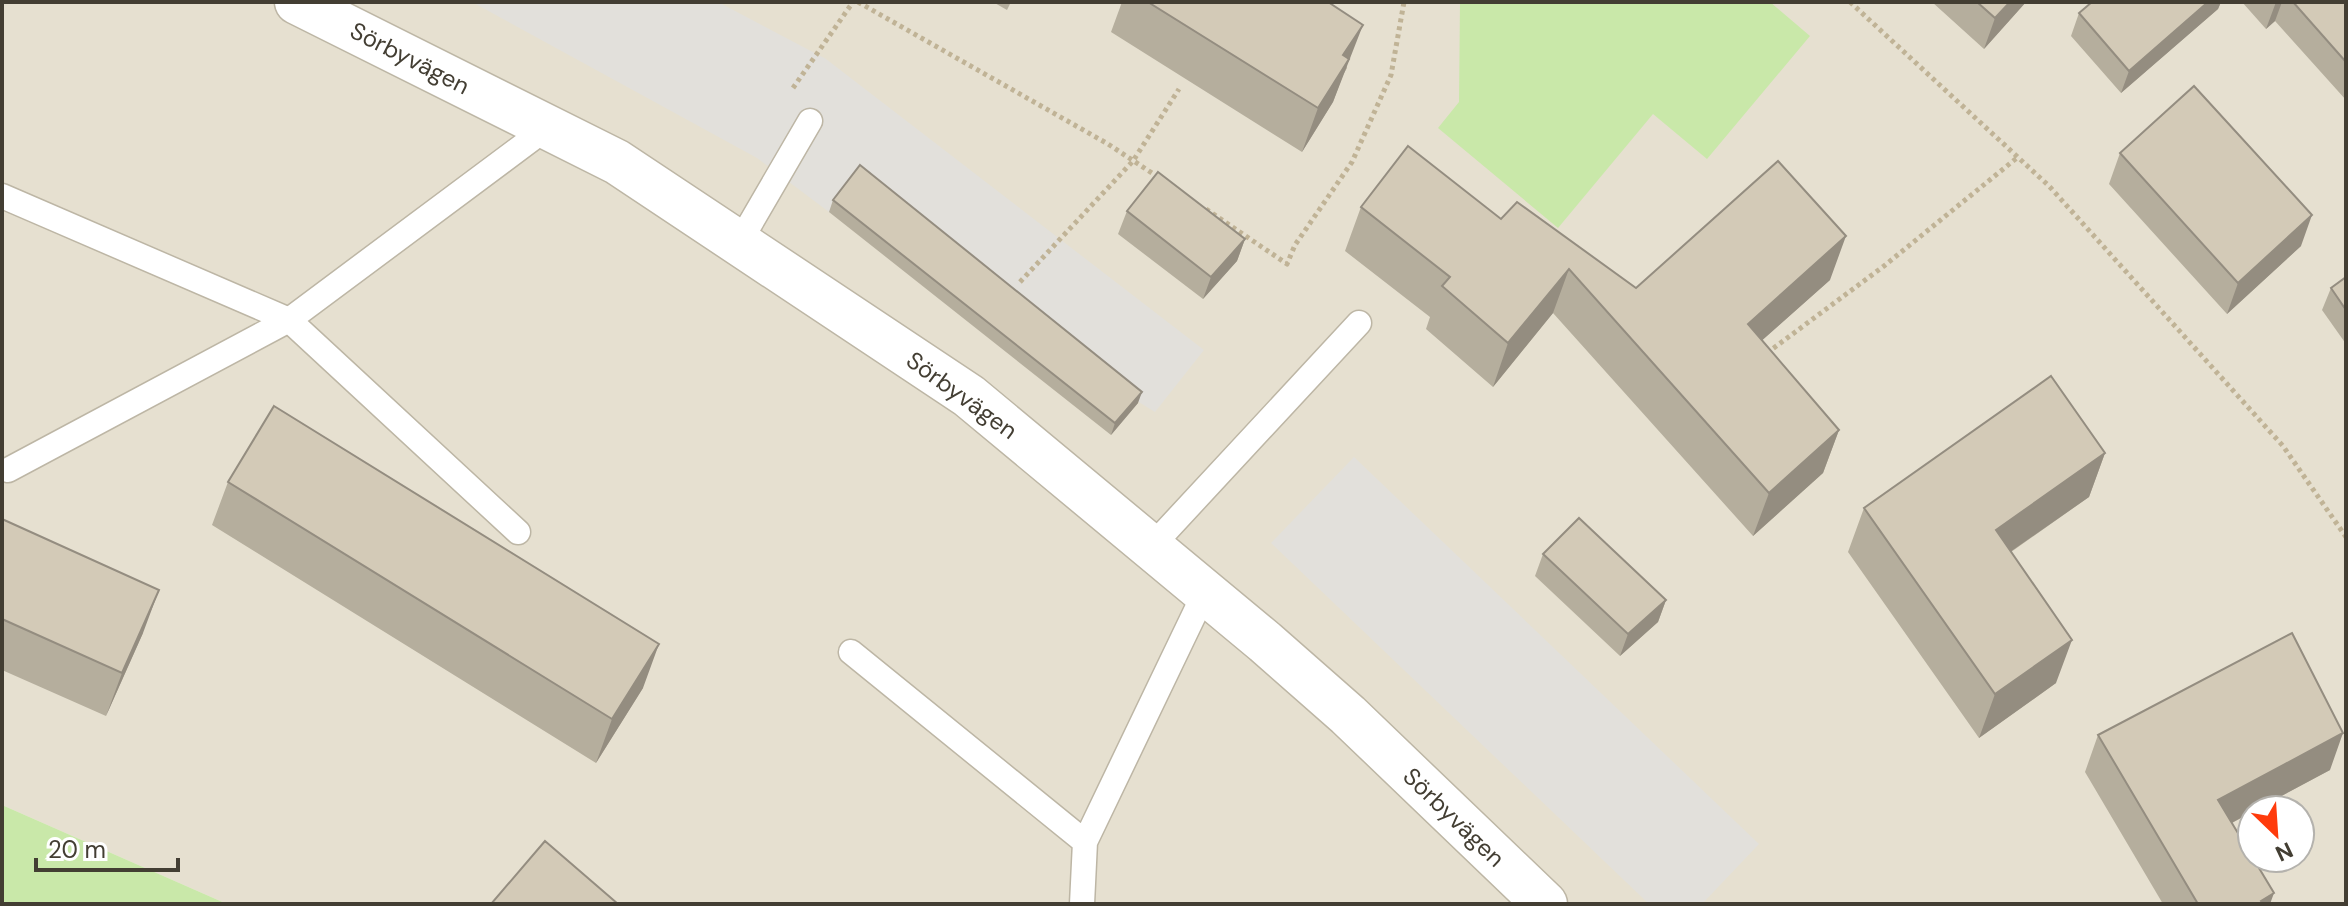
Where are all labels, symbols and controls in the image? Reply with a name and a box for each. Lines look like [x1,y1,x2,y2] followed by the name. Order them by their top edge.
[345,15,475,101] street label: Sörbyvägen
[900,344,1024,446] street label: Sörbyvägen
[1397,761,1511,873] street label: Sörbyvägen
[2236,794,2316,874] north arrow
[36,822,178,872] scale bar
[48,834,106,865] text: 20 m
[2271,835,2298,868] text: N

